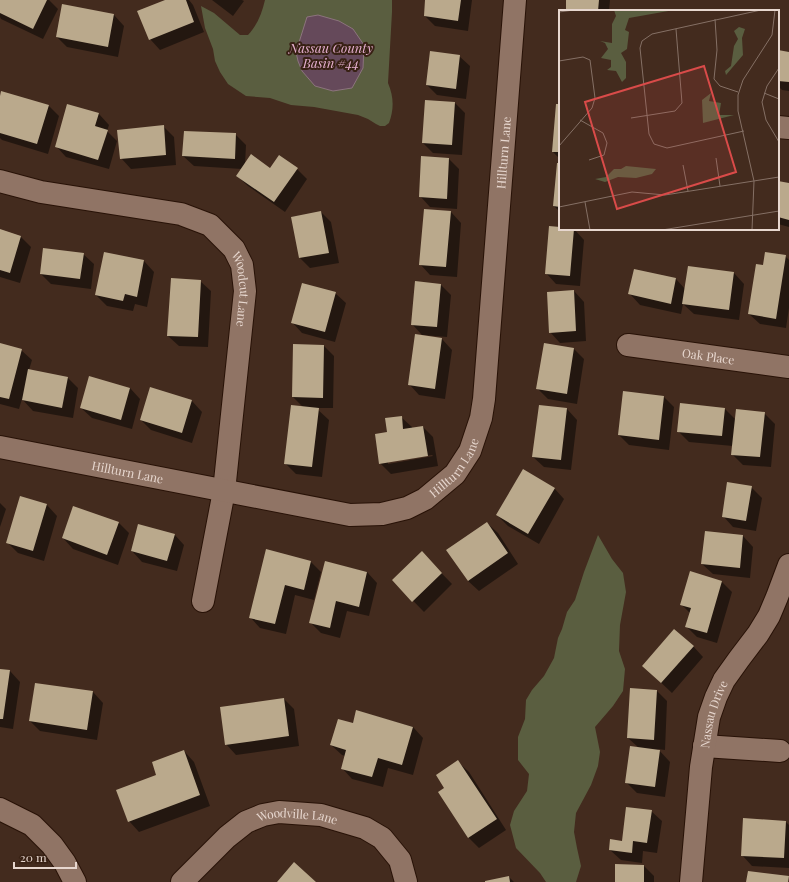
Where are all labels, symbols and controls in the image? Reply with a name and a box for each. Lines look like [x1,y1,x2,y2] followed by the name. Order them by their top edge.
[559,10,779,230] inset map
[288,39,373,71] water label: Nassau County Basin #44
[492,116,514,189] street label: Hillturn Lane
[228,248,253,328] street label: Woodcut Lane
[681,344,735,367] street label: Oak Place
[426,436,482,500] street label: Hillturn Lane
[90,457,165,487] street label: Hillturn Lane
[696,677,731,749] street label: Nassau Drive
[253,804,340,828] street label: Woodville Lane
[14,844,76,870] scale bar
[20,849,47,865] text: 20 m

